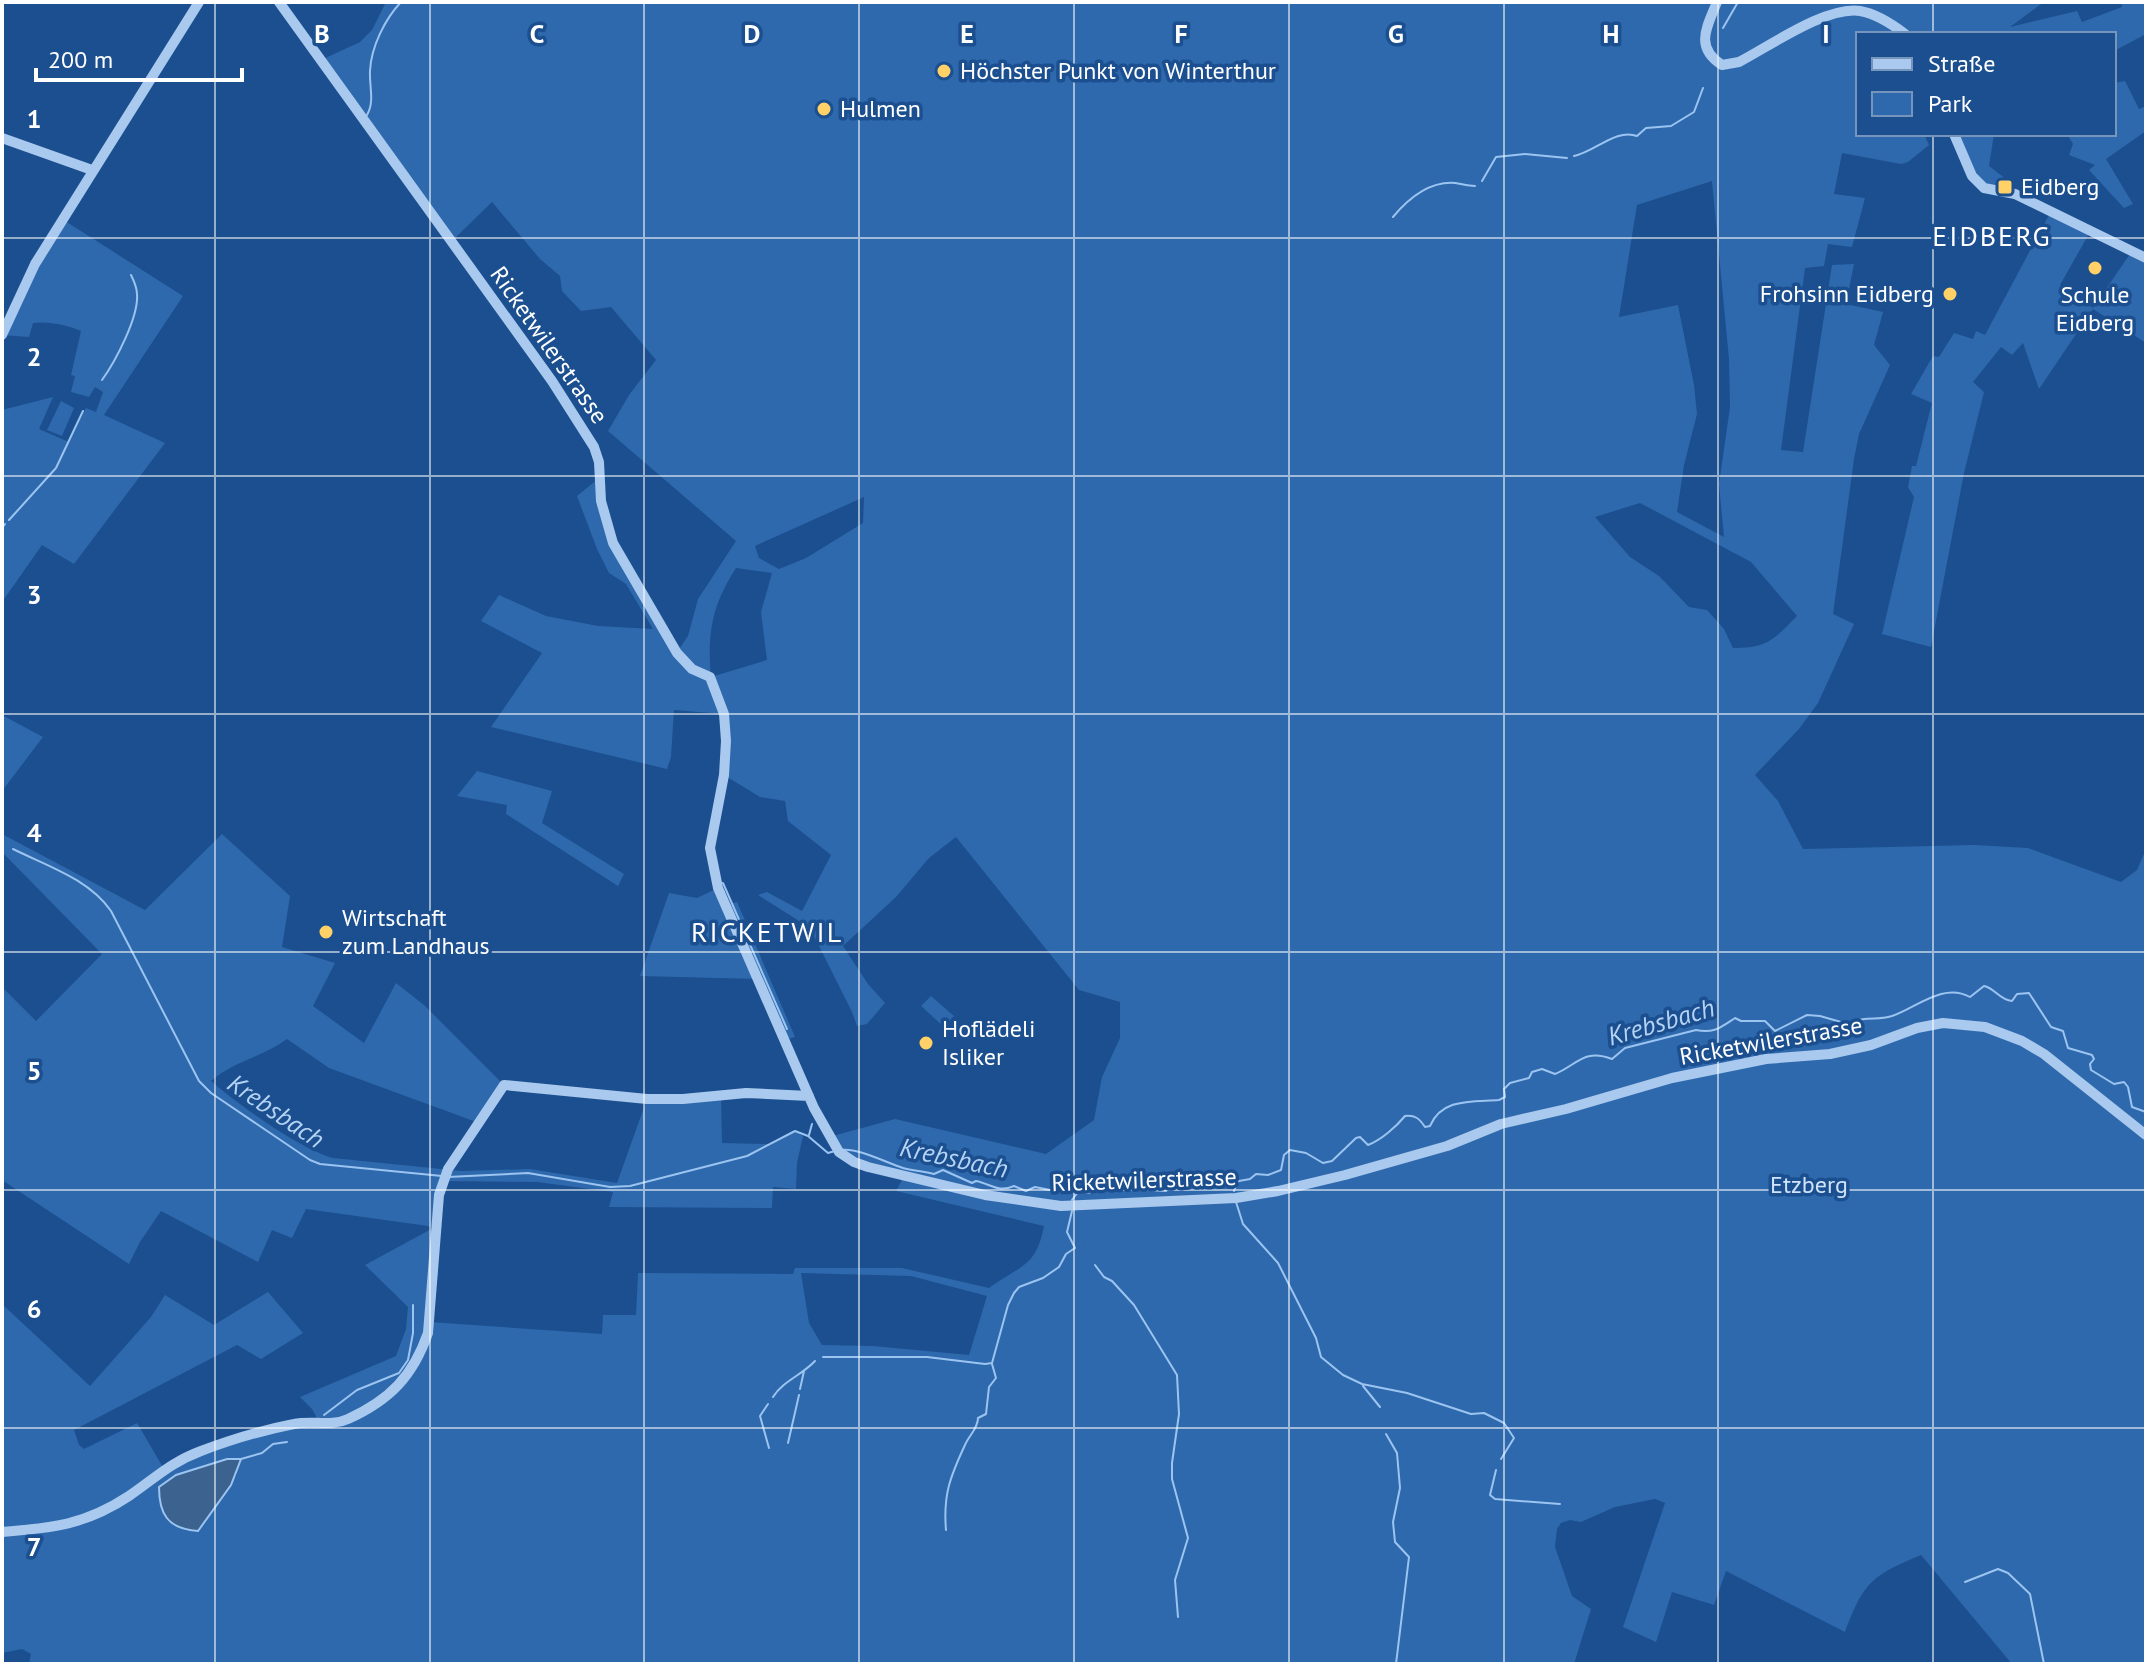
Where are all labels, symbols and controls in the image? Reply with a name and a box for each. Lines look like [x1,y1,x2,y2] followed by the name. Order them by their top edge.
[314,17,330,50] text: B
[530,17,544,50] text: C
[744,17,760,50] text: D
[960,17,974,50] text: E
[1174,17,1188,50] text: F
[1388,17,1404,50] text: G
[1603,17,1619,50] text: H
[1822,17,1830,50] text: I
[36,32,242,82] scale bar
[1856,32,2116,136] legend
[48,44,113,75] text: 200 m
[1928,48,1995,79] text: Straße
[960,55,1276,86] place label: Höchster Punkt von Winterthur
[935,62,953,80] marker: Höchster Punkt von Winterthur
[1928,88,1973,119] text: Park
[840,93,921,124] place label: Hulmen
[815,100,833,118] marker: Hulmen
[27,102,41,135] text: 1
[2021,171,2099,202] place label: Eidberg
[1996,178,2014,196] marker: Eidberg
[1932,217,2052,254] district label: EIDBERG
[2086,259,2104,277] marker: Schule Eidberg
[484,260,615,429] street label: Ricketwilerstrasse
[1760,278,1934,309] place label: Frohsinn Eidberg
[2056,279,2134,338] place label: Schule Eidberg
[1941,285,1959,303] marker: Frohsinn Eidberg
[27,340,41,373] text: 2
[27,578,41,611] text: 3
[27,816,42,849] text: 4
[342,902,490,961] place label: Wirtschaft zum Landhaus
[691,913,843,950] district label: RICKETWIL
[317,923,335,941] marker: Wirtschaft zum Landhaus
[1604,991,1718,1053] water label: Krebsbach
[1677,1009,1865,1072] street label: Ricketwilerstrasse
[942,1013,1035,1072] place label: Hoflädeli Isliker
[917,1034,935,1052] marker: Hoflädeli Isliker
[27,1054,41,1087] text: 5
[222,1066,331,1155] water label: Krebsbach
[897,1130,1011,1185] water label: Krebsbach
[1051,1161,1237,1198] street label: Ricketwilerstrasse
[1770,1169,1848,1200] park label: Etzberg
[27,1292,41,1325] text: 6
[27,1530,41,1563] text: 7

